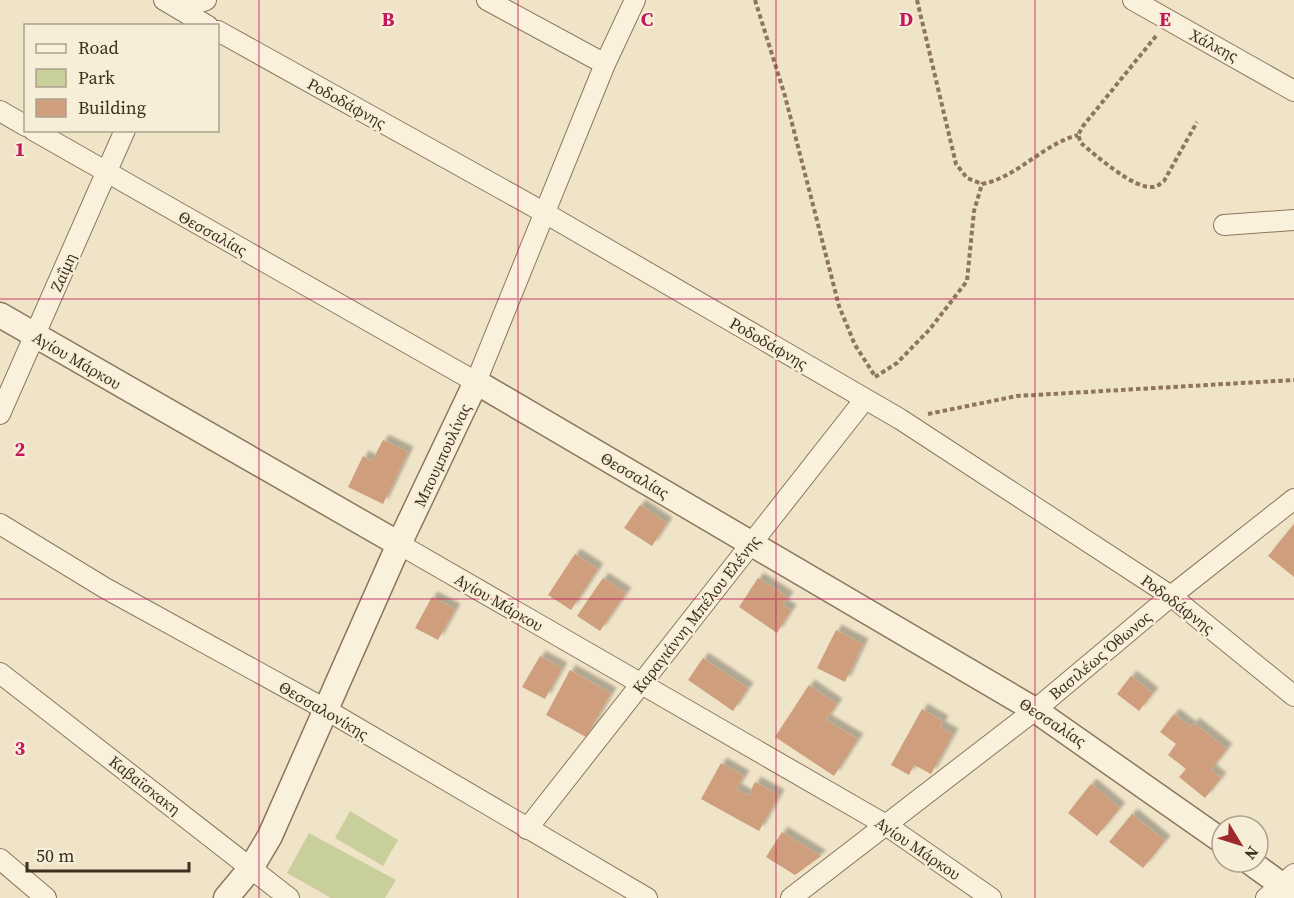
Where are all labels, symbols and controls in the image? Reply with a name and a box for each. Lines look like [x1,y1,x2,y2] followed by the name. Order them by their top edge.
[381,5,395,33] text: B
[641,5,653,33] text: C
[899,5,913,33] text: D
[1159,5,1171,33] text: E
[1186,23,1242,67] street label: Χάλκης
[24,24,219,132] legend
[78,35,119,60] text: Road
[78,65,115,90] text: Park
[304,72,390,134] street label: Ροδοδάφνης
[78,95,146,120] text: Building
[15,135,25,163] text: 1
[175,205,251,261] street label: Θεσσαλίας
[45,249,81,295] street label: Ζαΐμη
[726,312,812,374] street label: Ροδοδάφνης
[29,326,125,394] street label: Αγίου Μάρκου
[408,400,476,510] street label: Μπουμπουλίνας
[15,435,26,463] text: 2
[597,447,673,503] street label: Θεσσαλίας
[627,530,765,698] street label: Καραγιάννη Μπέλου Ελένης
[451,568,547,636] street label: Αγίου Μάρκου
[1137,569,1219,639] street label: Ροδοδάφνης
[1044,606,1156,704] street label: Βασιλέως Όθωνος
[275,675,373,745] street label: Θεσσαλονίκης
[1015,692,1091,752] street label: Θεσσαλίας
[15,734,26,762] text: 3
[105,750,185,820] street label: Καβαϊσκακη
[871,811,965,885] street label: Αγίου Μάρκου
[1210,814,1270,874] north arrow
[27,835,189,873] scale bar
[1239,842,1264,865] text: N
[36,843,74,868] text: 50 m

